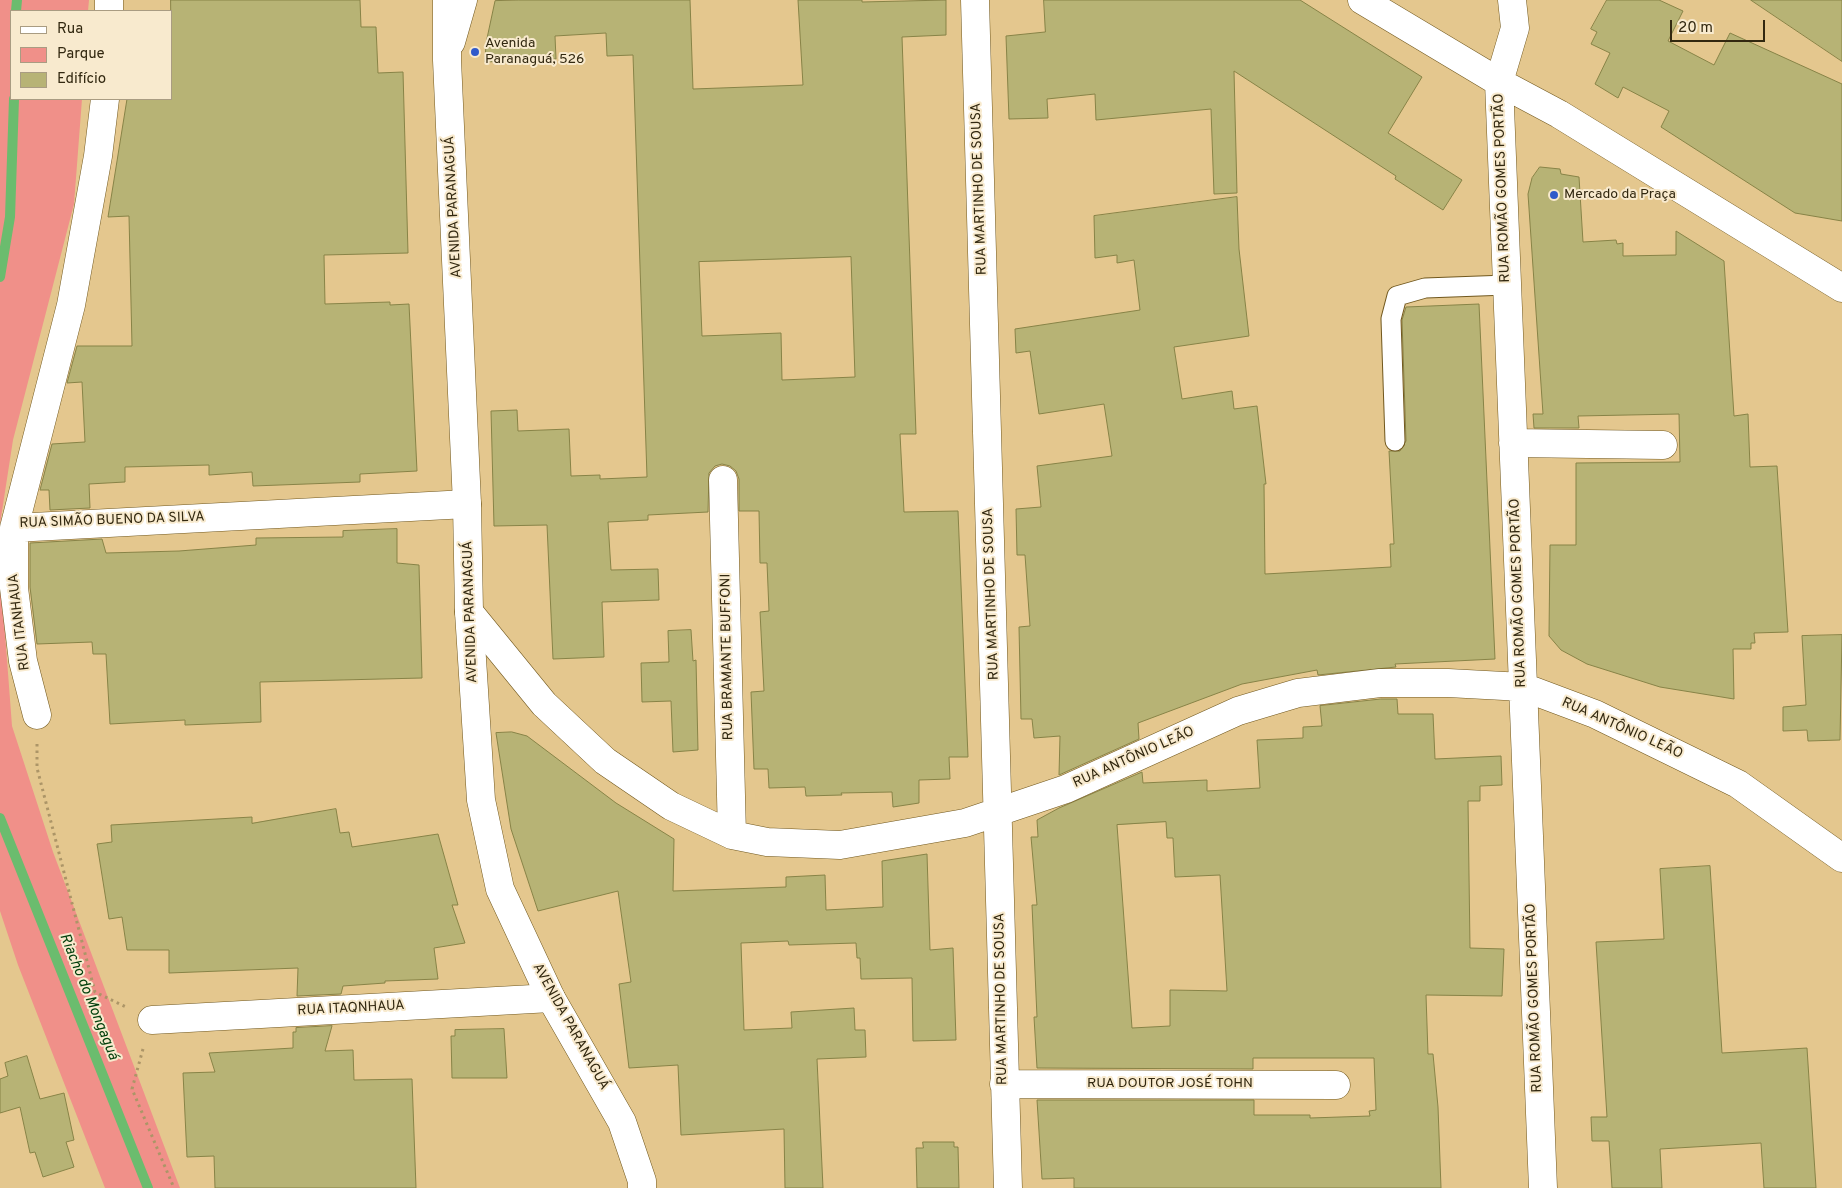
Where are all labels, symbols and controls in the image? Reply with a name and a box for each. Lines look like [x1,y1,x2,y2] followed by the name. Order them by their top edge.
[10,10,172,100] legend
[1672,10,1767,42] scale bar
[1678,19,1713,38] text: 20 m
[57,20,83,39] text: Rua
[485,36,584,68] place label: Avenida Paranaguá, 526
[57,45,105,64] text: Parque
[469,46,481,58] marker: Avenida Paranaguá, 526
[57,70,106,89] text: Edifício
[1491,93,1515,283] street label: RUA ROMÃO GOMES PORTÃO
[969,103,991,275] street label: RUA MARTINHO DE SOUSA
[442,135,466,279] street label: AVENIDA PARANAGUÁ
[1564,187,1676,203] place label: Mercado da Praça
[1548,189,1560,201] marker: Mercado da Praça
[1507,498,1531,688] street label: RUA ROMÃO GOMES PORTÃO
[981,508,1003,680] street label: RUA MARTINHO DE SOUSA
[19,509,205,533] street label: RUA SIMÃO BUENO DA SILVA
[460,541,482,683] street label: AVENIDA PARANAGUÁ
[6,573,34,671] street label: RUA ITANHAUA
[718,574,738,740] street label: RUA BRAMANTE BUFFONI
[1559,695,1685,763] street label: RUA ANTÔNIO LEÃO
[1071,724,1197,792] street label: RUA ANTÔNIO LEÃO
[1523,903,1547,1093] street label: RUA ROMÃO GOMES PORTÃO
[992,913,1012,1085] street label: RUA MARTINHO DE SOUSA
[54,931,122,1063] water label: Riacho do Mongaguá
[528,961,612,1093] street label: AVENIDA PARANAGUÁ
[297,998,405,1020] street label: RUA ITAQNHAUA
[1087,1076,1253,1092] street label: RUA DOUTOR JOSÉ TOHN

